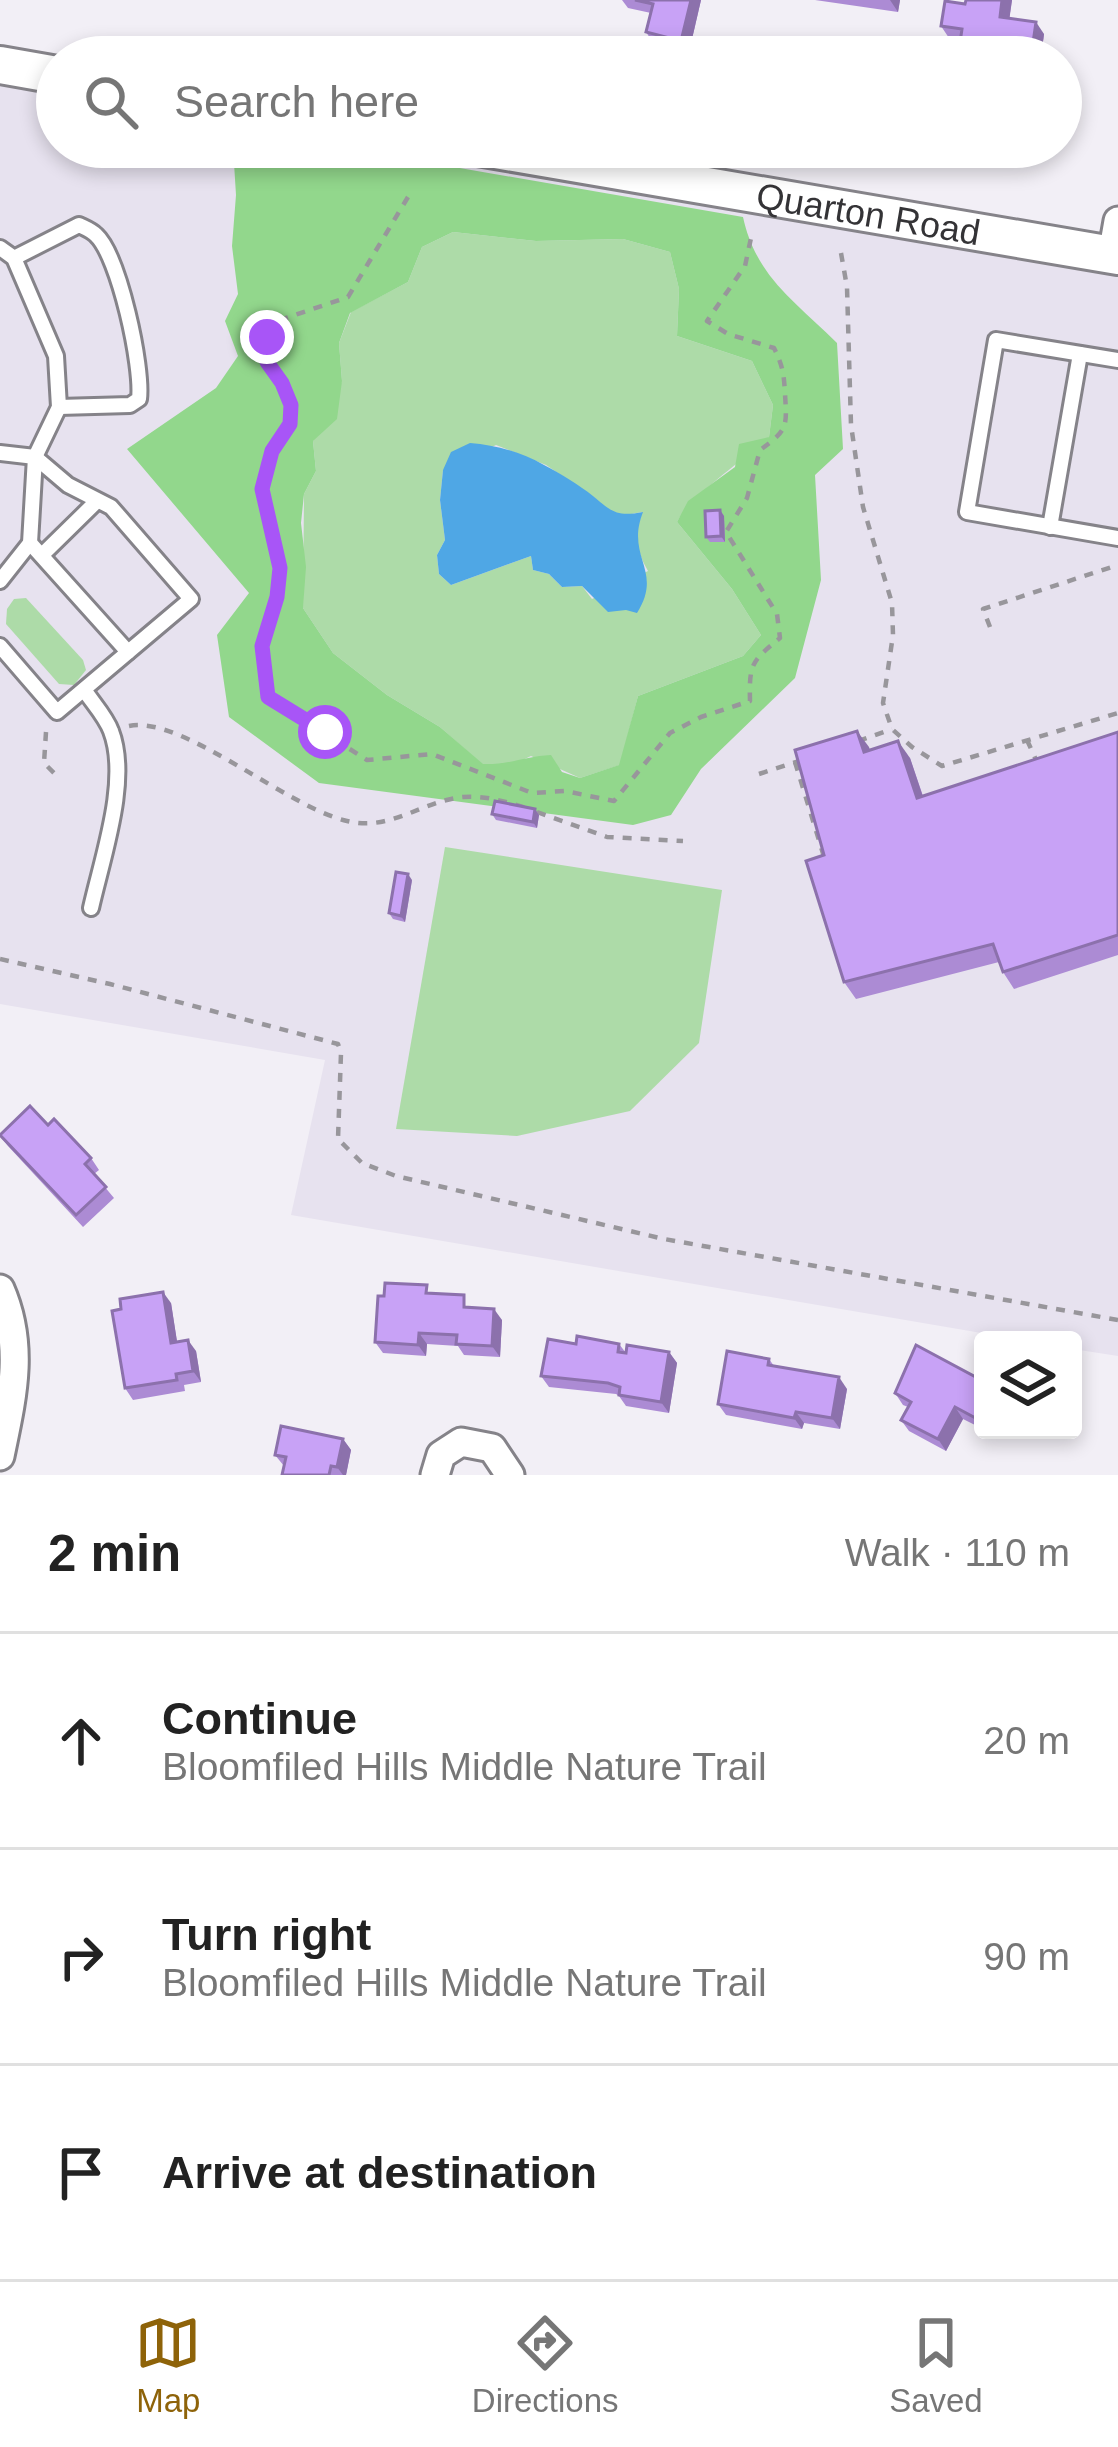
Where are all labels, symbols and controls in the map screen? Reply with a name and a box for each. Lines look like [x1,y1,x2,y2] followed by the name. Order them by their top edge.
[36,36,1082,168] search box
[78,69,144,135] icon: search
[174,76,419,127] text: Search here
[753,174,983,253] street label: Quarton Road
[240,310,294,364] route end
[298,705,352,759] route start
[974,1331,1082,1439] map controls
[974,1331,1082,1439] button: layers
[48,1525,181,1582] text: 2 min
[845,1531,1070,1574] text: Walk · 110 m
[162,1693,357,1744] text: Continue
[48,1708,114,1774] icon: ahead
[983,1719,1070,1762] text: 20 m
[162,1745,767,1788] text: Bloomfiled Hills Middle Nature Trail
[162,1909,371,1960] text: Turn right
[48,1924,114,1990] icon: right
[983,1935,1070,1978] text: 90 m
[162,1961,767,2004] text: Bloomfiled Hills Middle Nature Trail
[48,2140,114,2206] icon: arrive
[162,2147,597,2198] text: Arrive at destination
[135,2310,201,2420] tab: Map
[472,2310,619,2420] tab: Directions
[889,2310,983,2420] tab: Saved

